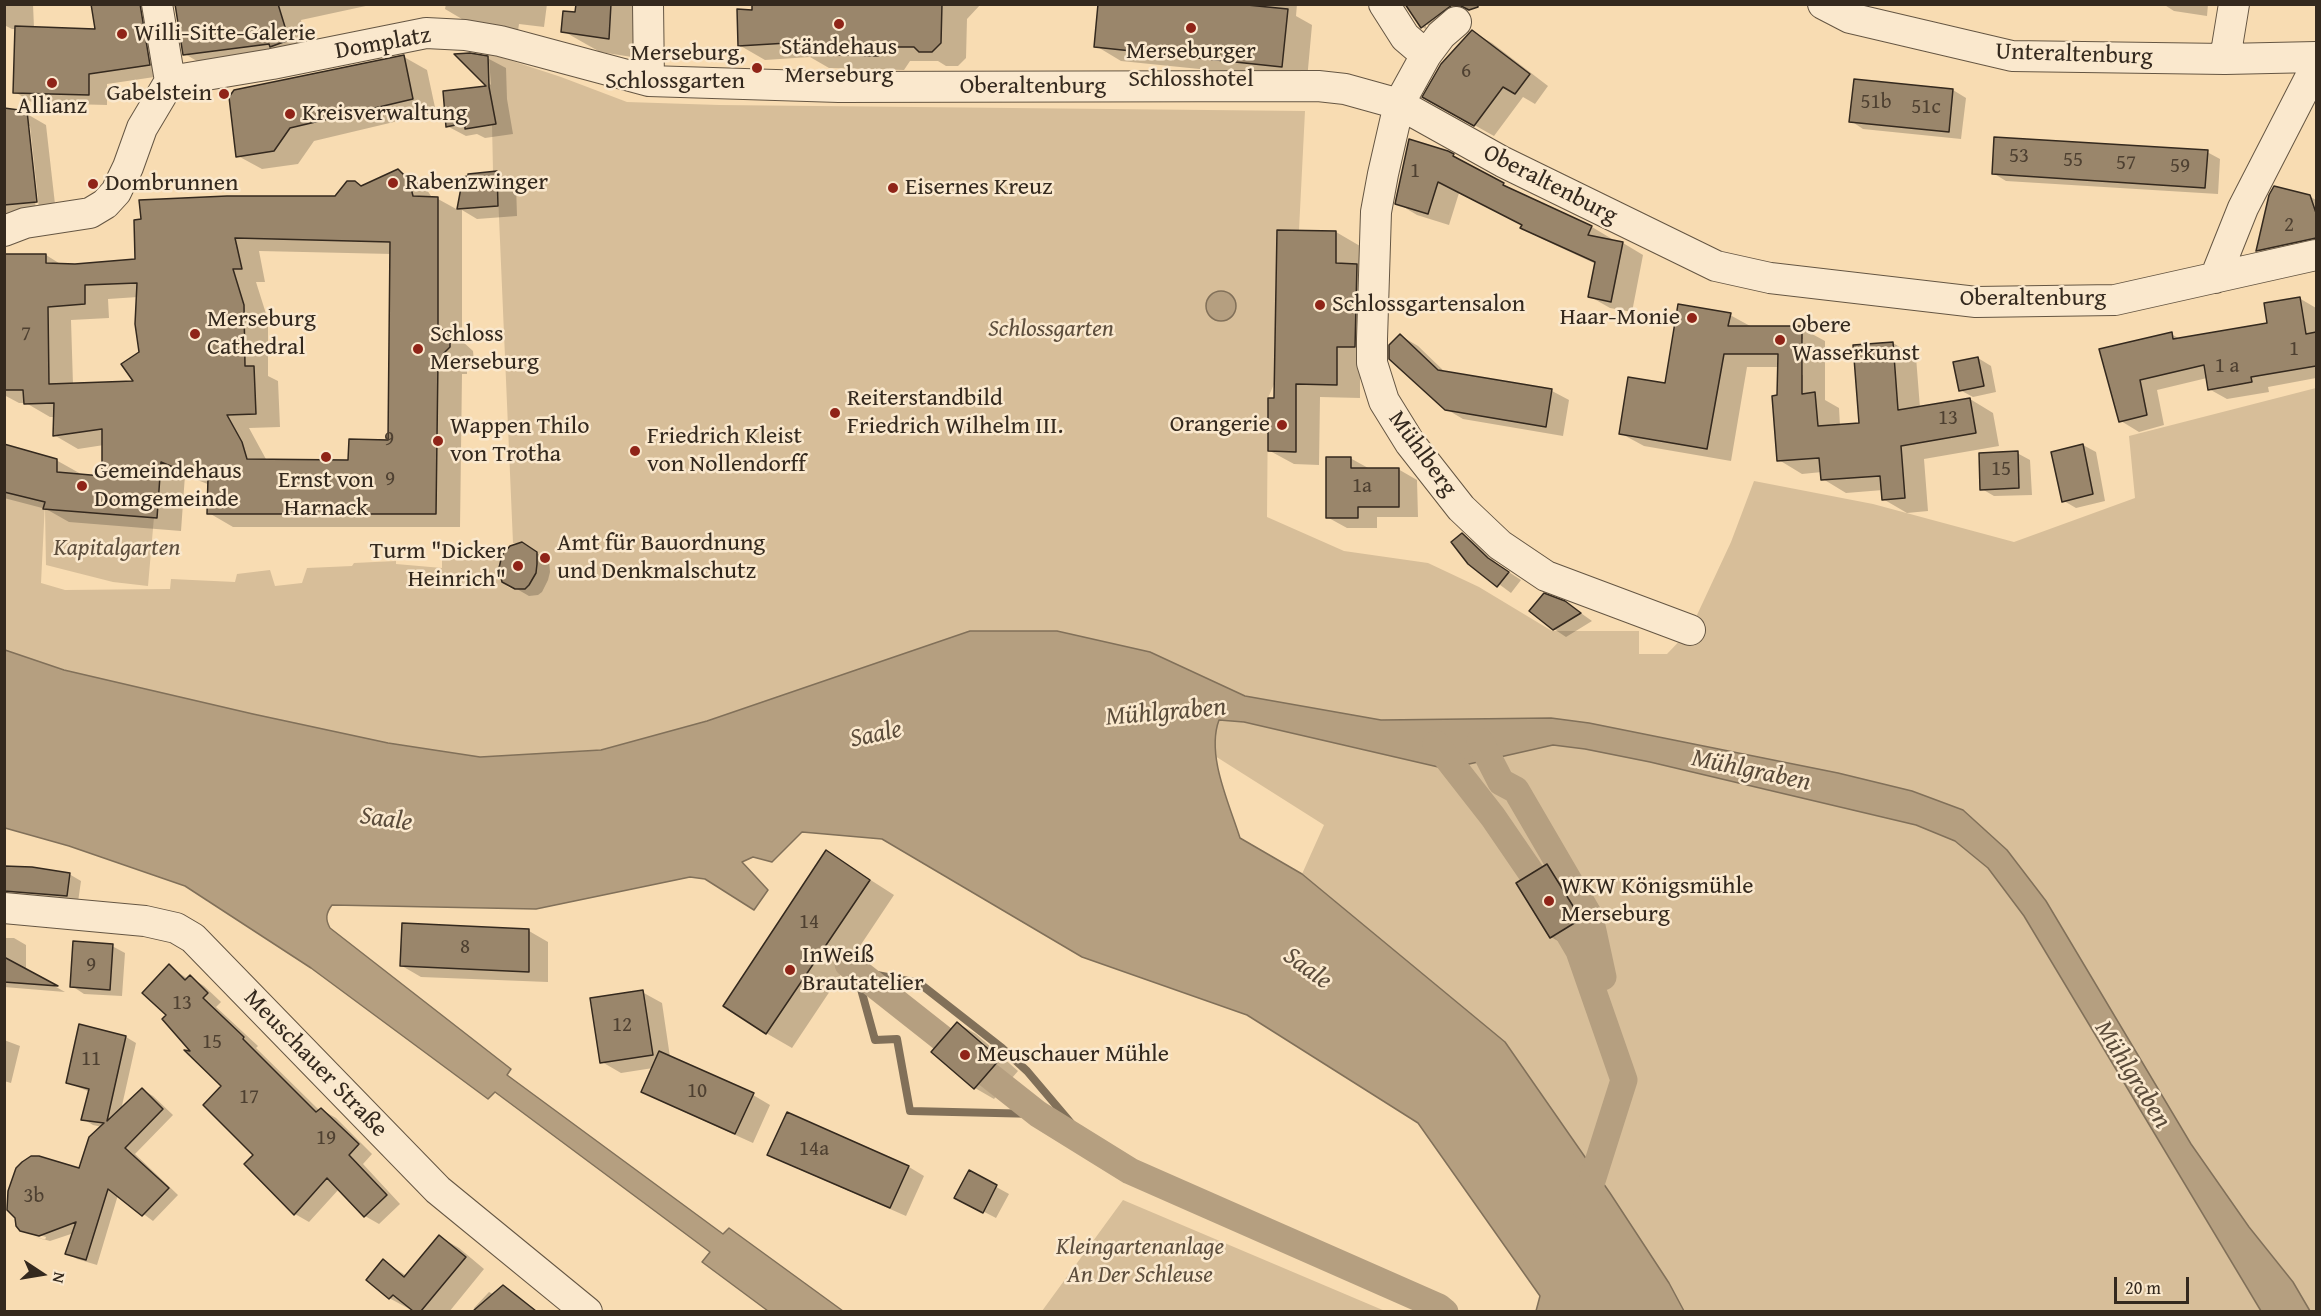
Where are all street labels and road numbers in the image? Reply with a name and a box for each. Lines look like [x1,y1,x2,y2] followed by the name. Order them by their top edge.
[333,21,433,67] street label: Domplatz
[1995,38,2153,72] street label: Unteraltenburg
[960,73,1106,101] street label: Oberaltenburg
[1478,139,1622,231] street label: Oberaltenburg
[1960,285,2106,313] street label: Oberaltenburg
[1381,406,1463,502] street label: Mühlberg
[237,984,393,1144] street label: Meuschauer Straße

